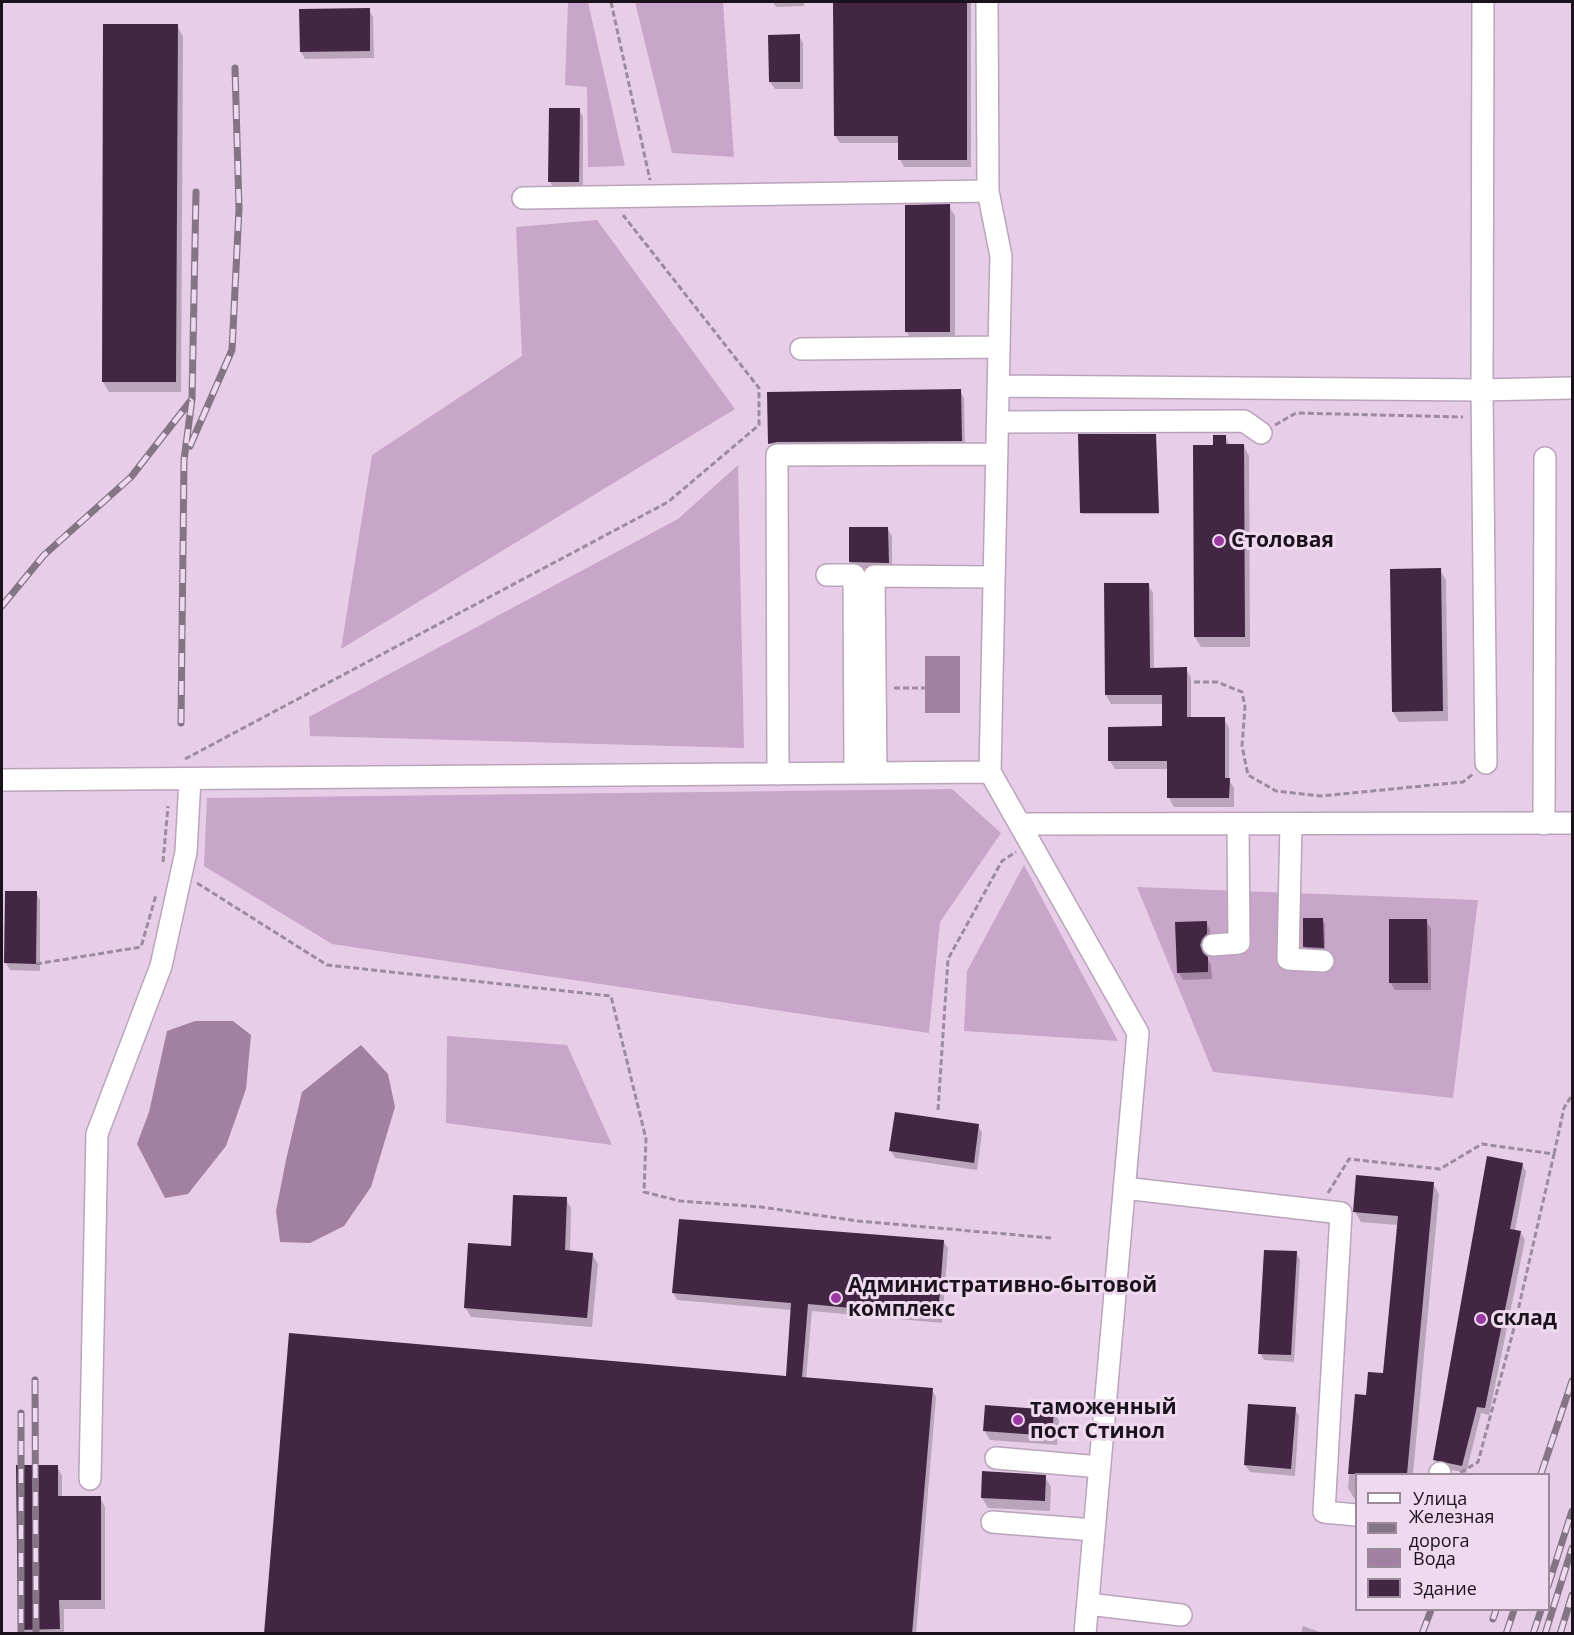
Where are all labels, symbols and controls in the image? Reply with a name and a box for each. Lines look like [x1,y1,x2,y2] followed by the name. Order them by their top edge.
[1231,528,1334,554] place label: Столовая
[1212,534,1226,548] marker: Столовая
[848,1273,1157,1323] place label: Административно-бытовой комплекс
[829,1291,843,1305] marker: Административно-бытовой комплекс
[1493,1306,1557,1332] place label: склад
[1474,1312,1488,1326] marker: склад
[1030,1395,1177,1445] place label: таможенный пост Стинол
[1011,1413,1025,1427] marker: таможенный пост Стинол
[1355,1473,1550,1611] legend
[1413,1486,1467,1510] text: Улица
[1409,1504,1494,1552] text: Железная дорога
[1413,1546,1456,1570] text: Вода
[1413,1576,1477,1600] text: Здание

